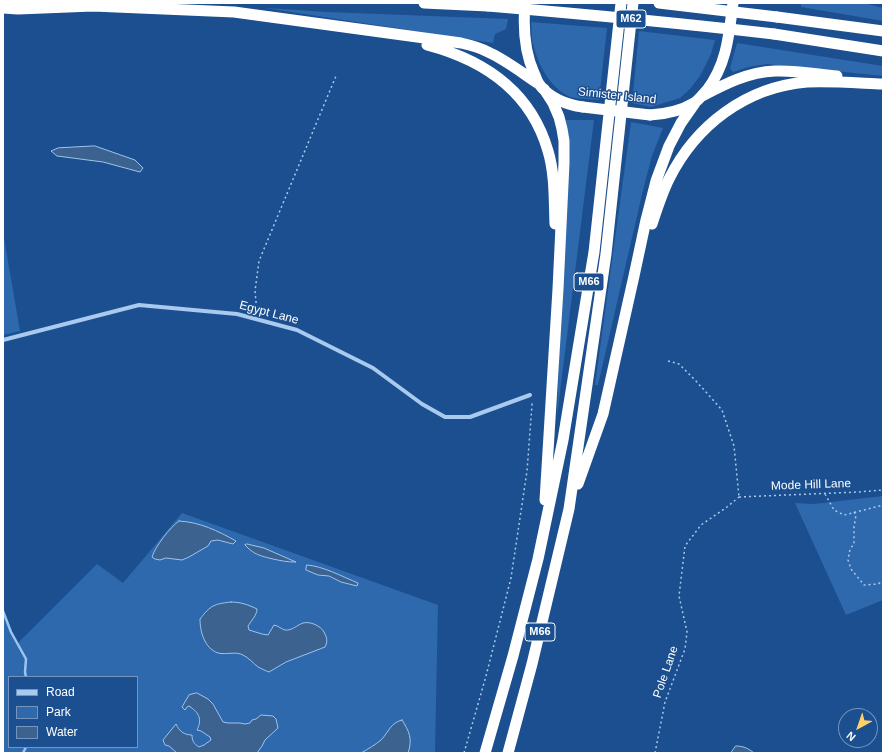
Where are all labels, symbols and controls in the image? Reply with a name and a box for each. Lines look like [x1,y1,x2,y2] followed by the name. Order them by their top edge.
[616,10,646,28] road number: M62
[577,85,657,107] street label: Simister Island
[574,273,604,291] road number: M66
[238,298,300,328] street label: Egypt Lane
[771,476,851,494] street label: Mode Hill Lane
[525,623,555,641] road number: M66
[650,644,682,700] street label: Pole Lane
[8,676,138,748] legend
[46,685,75,699] text: Road
[46,705,71,719] text: Park
[838,708,878,748] north arrow
[46,725,78,739] text: Water
[844,729,858,744] text: N

